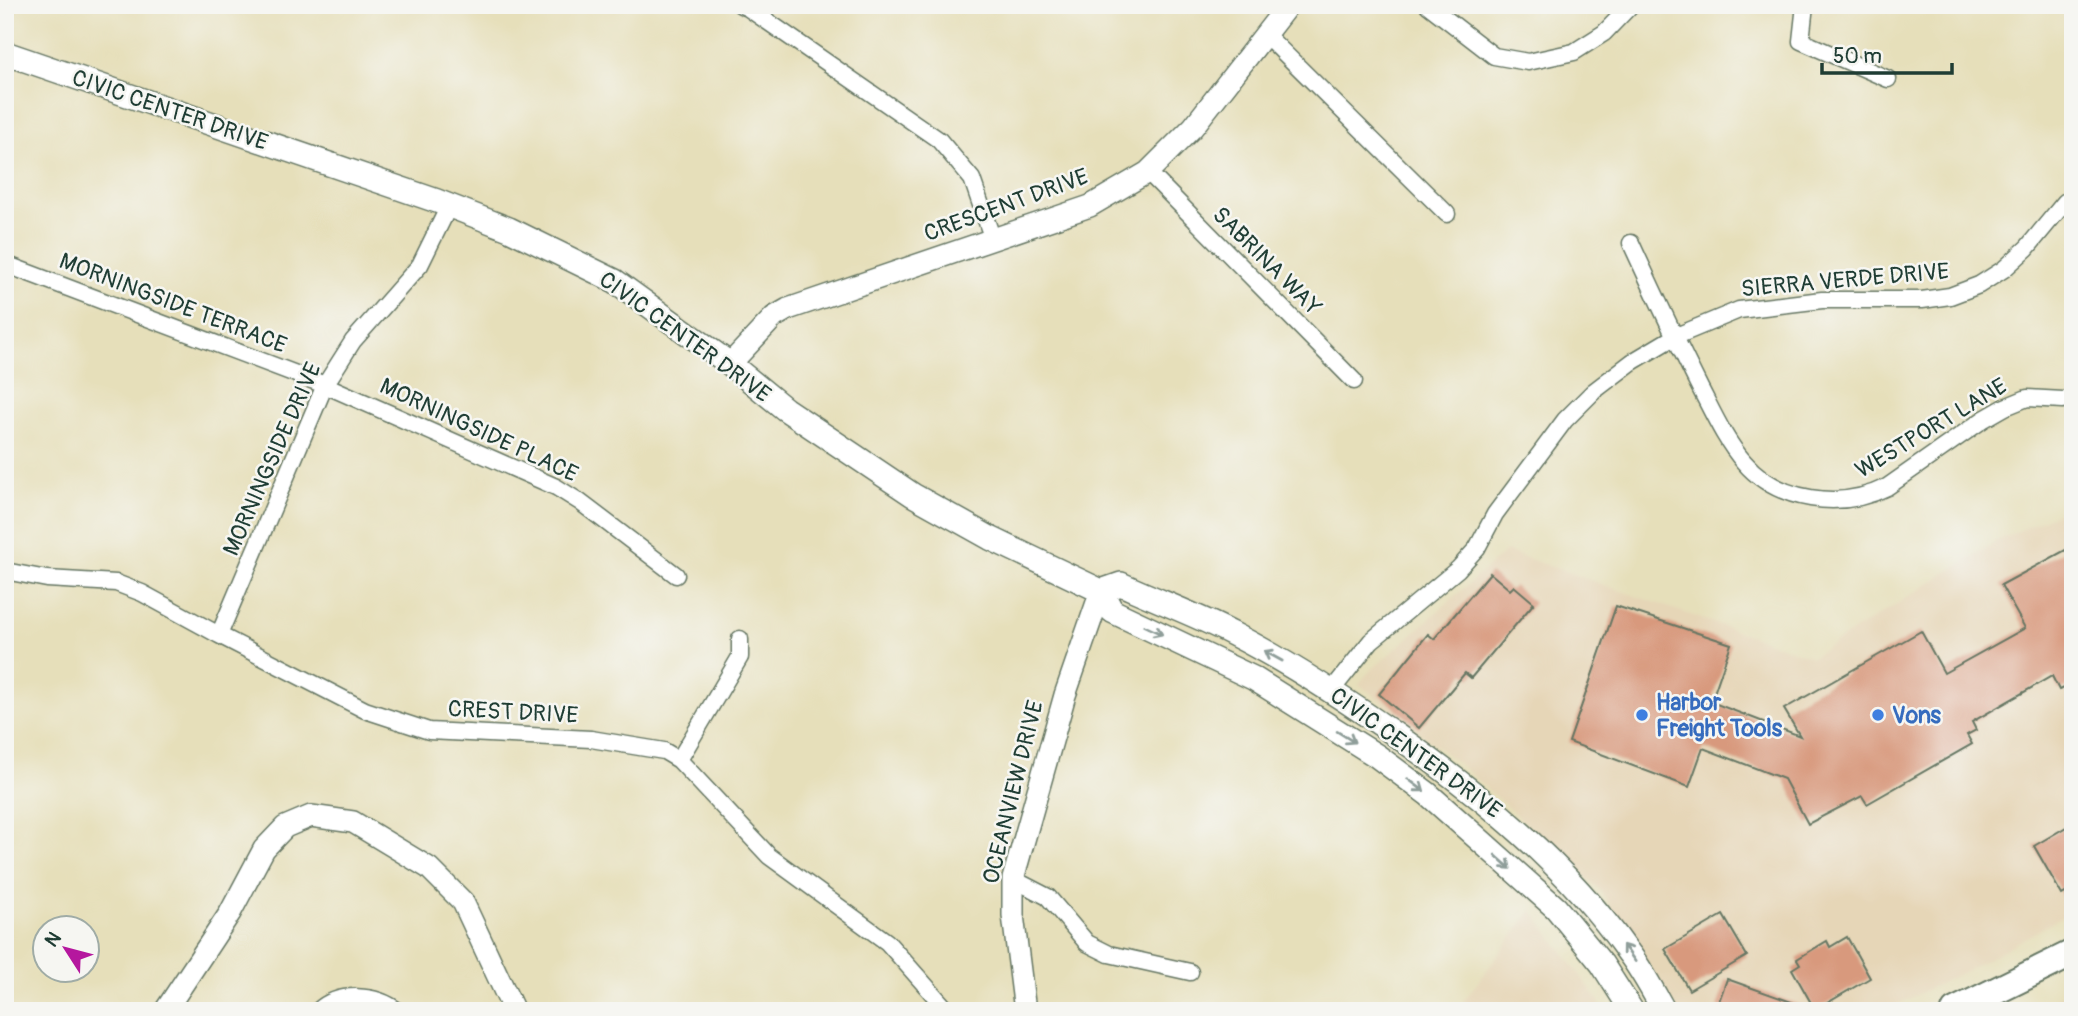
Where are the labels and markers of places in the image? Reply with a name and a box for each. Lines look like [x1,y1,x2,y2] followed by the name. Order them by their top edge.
[1656,688,1783,743] place label: Harbor Freight Tools
[1892,701,1941,730] place label: Vons
[1634,707,1650,723] marker: Harbor Freight Tools
[1870,707,1886,723] marker: Vons

